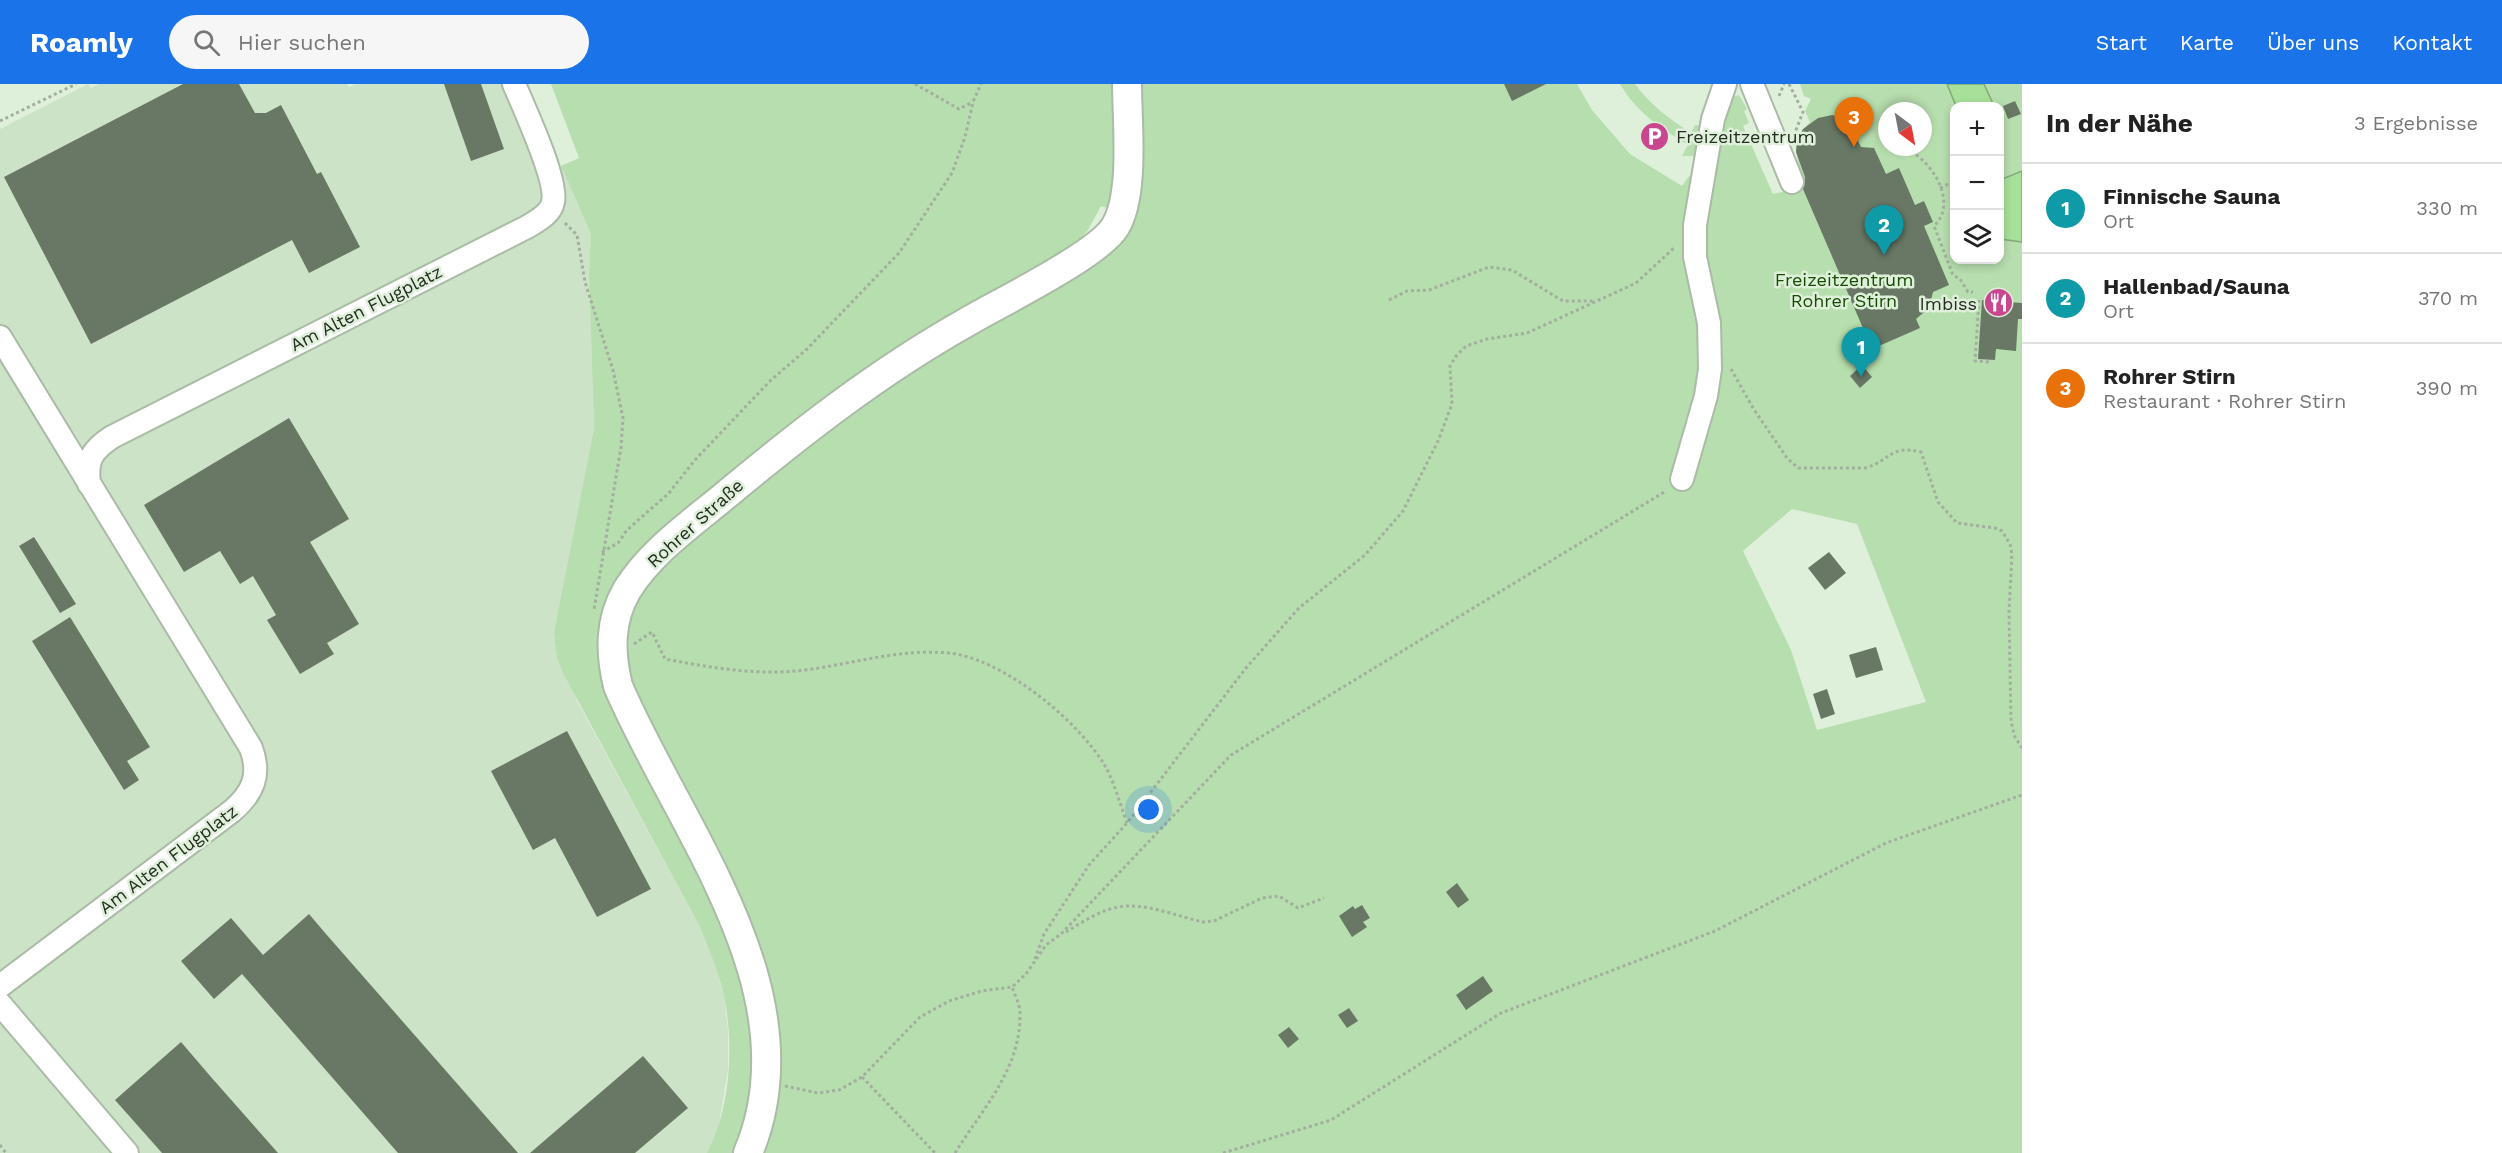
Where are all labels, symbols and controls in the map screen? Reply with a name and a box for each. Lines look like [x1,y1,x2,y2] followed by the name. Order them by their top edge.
[169,15,589,69] search box
[30,26,133,59] text: Roamly
[190,26,223,59] icon: search
[238,30,366,55] text: Hier suchen
[2096,30,2147,55] text: Start
[2180,30,2234,55] text: Karte
[2267,30,2359,55] text: Über uns
[2392,30,2472,55] text: Kontakt
[1834,98,1874,147] pin: 3
[1878,102,1932,156] north arrow
[1950,102,2004,264] map controls
[1950,102,2004,156] button: +
[2046,108,2193,138] text: In der Nähe
[2354,111,2478,135] text: 3 Ergebnisse
[1639,120,1671,152] parking icon: Freizeitzentrum
[1676,126,1815,147] place label: Freizeitzentrum
[1950,156,2004,210] button: −
[2103,184,2280,209] text: Finnische Sauna
[2061,196,2070,220] text: 1
[2416,196,2478,220] text: 330 m
[1864,206,1904,255] pin: 2
[2103,209,2134,233] text: Ort
[1950,210,2004,264] button: layers
[287,261,445,355] street label: Am Alten Flugplatz
[1775,269,1913,311] park label: Freizeitzentrum Rohrer Stirn
[2103,274,2290,299] text: Hallenbad/Sauna
[2060,286,2071,310] text: 2
[2418,286,2478,310] text: 370 m
[1982,287,2014,319] restaurant icon: Imbiss
[1920,293,1977,314] place label: Imbiss
[2103,299,2134,323] text: Ort
[1842,328,1880,377] pin: 1
[2103,364,2236,389] text: Rohrer Stirn
[2060,376,2071,400] text: 3
[2416,376,2478,400] text: 390 m
[2103,389,2346,413] text: Restaurant · Rohrer Stirn
[643,474,747,572] street label: Rohrer Straße
[1134,795,1163,824] your location
[95,800,241,918] street label: Am Alten Flugplatz

